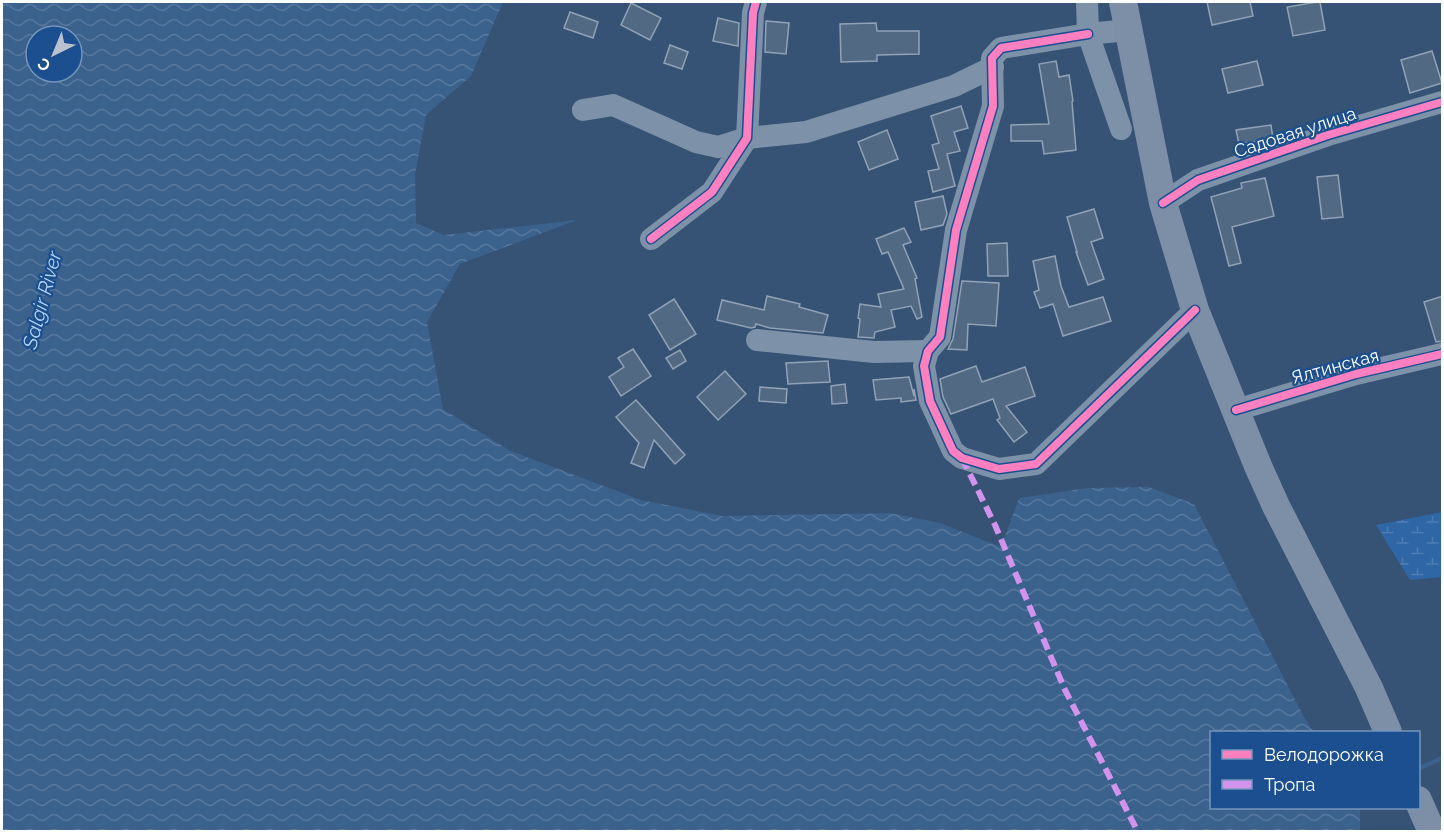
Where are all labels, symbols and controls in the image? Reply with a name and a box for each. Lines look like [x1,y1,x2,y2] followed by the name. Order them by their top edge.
[24,24,84,84] north arrow
[34,54,55,75] text: С
[1231,102,1359,162] street label: Садовая улица
[17,247,67,353] water label: Salgir River
[1289,344,1381,388] street label: Ялтинская
[1210,731,1420,809] legend
[1264,744,1384,765] text: Велодорожка
[1264,774,1315,795] text: Тропа

